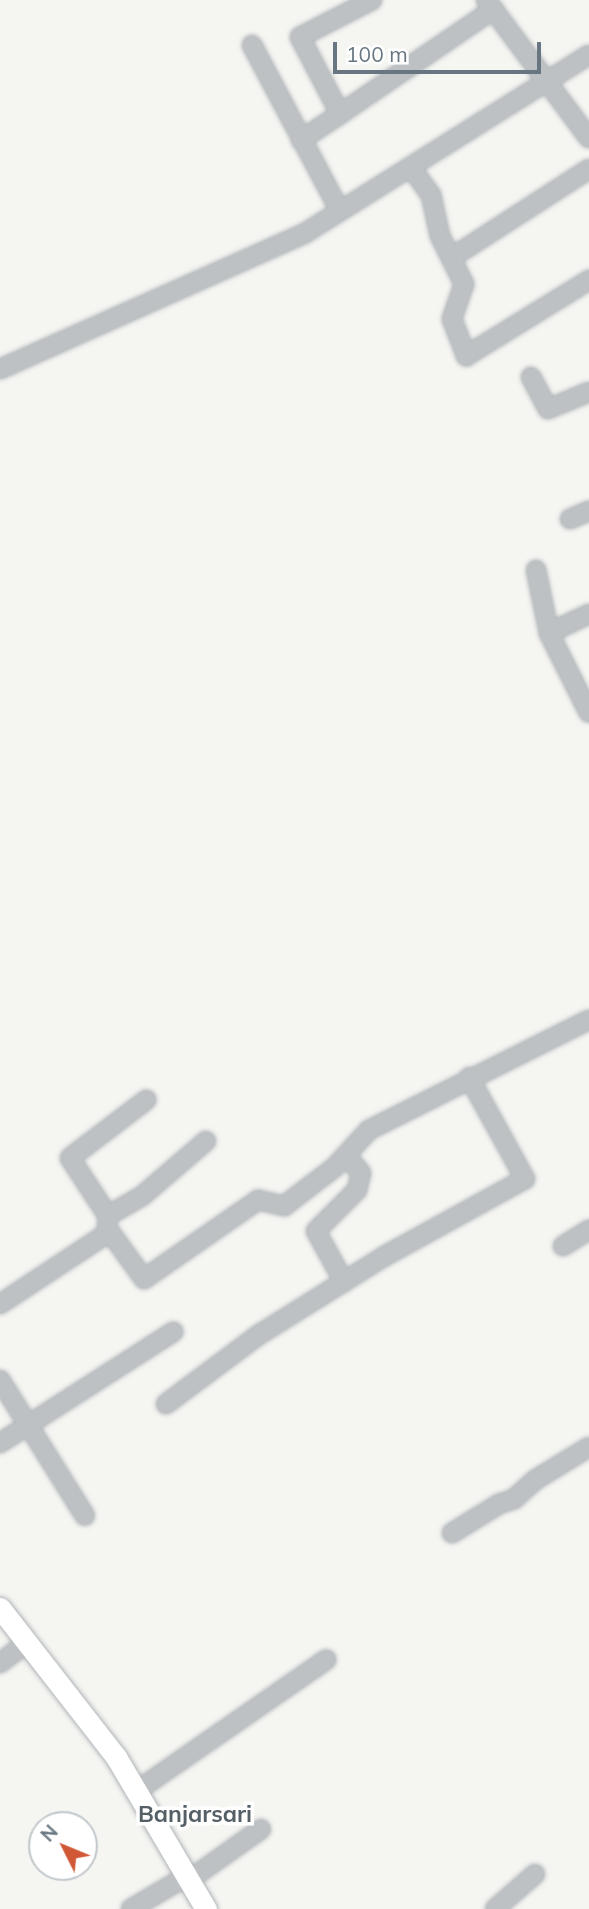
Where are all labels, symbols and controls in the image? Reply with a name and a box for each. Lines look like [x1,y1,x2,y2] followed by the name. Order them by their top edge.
[337,28,545,72] scale bar
[346,41,408,67] text: 100 m
[138,1800,252,1828] district label: Banjarsari
[28,1811,98,1881] north arrow
[35,1820,63,1846] text: N

